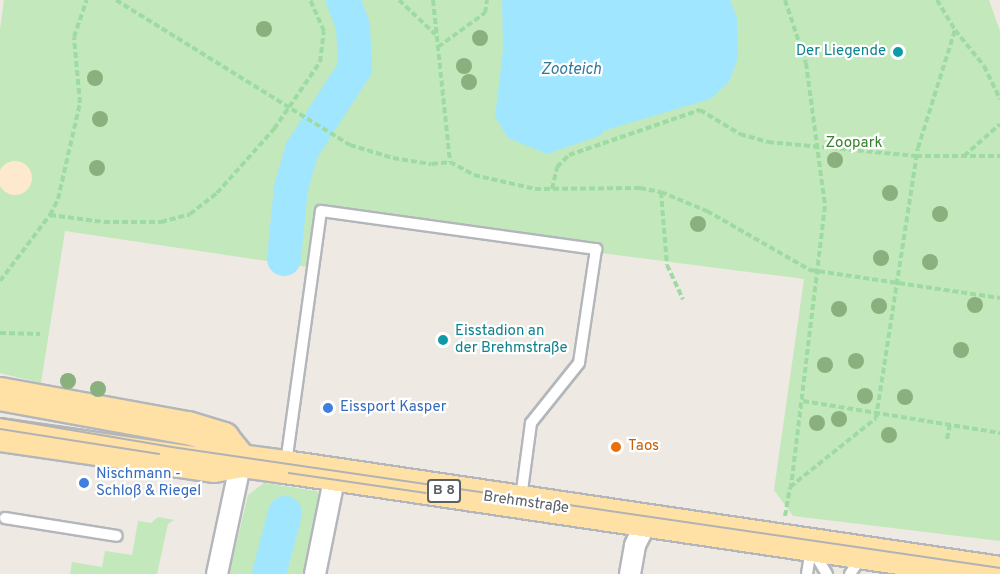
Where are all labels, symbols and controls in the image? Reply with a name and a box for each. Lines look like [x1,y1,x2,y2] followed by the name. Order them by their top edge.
[796,43,886,61] place label: Der Liegende
[891,45,905,59] marker: Der Liegende
[541,60,601,80] water label: Zooteich
[826,135,882,153] park label: Zoopark
[455,322,567,357] place label: Eisstadion an der Brehmstraße
[436,333,450,347] marker: Eisstadion an der Brehmstraße
[340,399,446,417] place label: Eissport Kasper
[321,401,335,415] marker: Eissport Kasper
[628,438,659,456] place label: Taos
[609,440,623,454] marker: Taos
[96,465,201,500] place label: Nischmann - Schloß & Riegel
[77,476,91,490] marker: Nischmann - Schloß & Riegel
[426,480,462,502] road number: B 8
[482,488,570,518] street label: Brehmstraße

